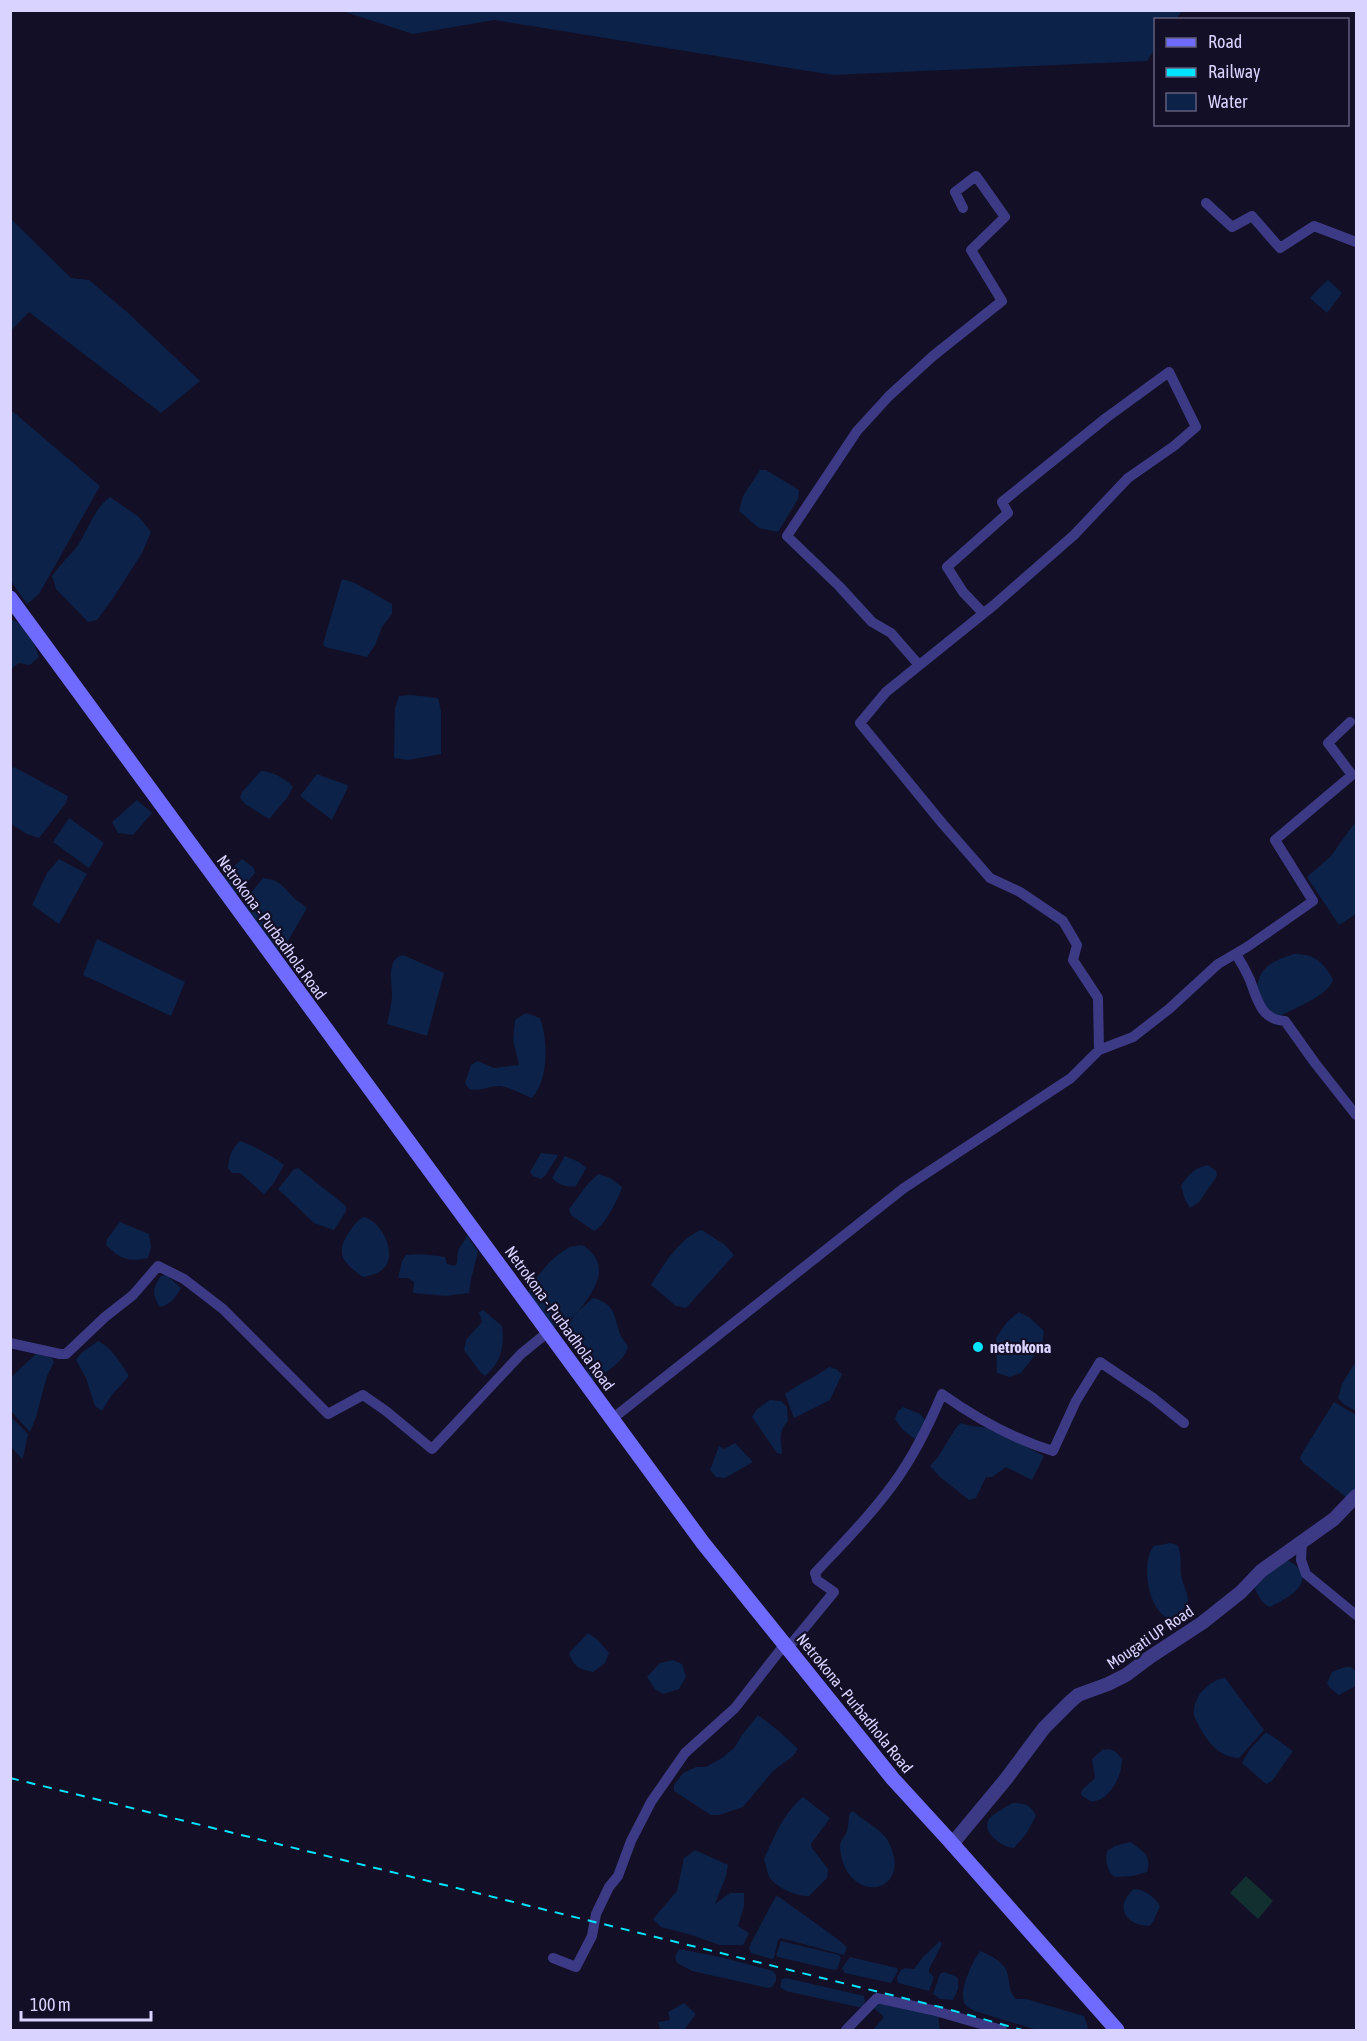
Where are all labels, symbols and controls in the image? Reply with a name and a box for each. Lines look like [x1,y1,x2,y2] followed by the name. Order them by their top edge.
[1154,18,1349,126] legend
[1208,31,1242,52] text: Road
[1208,61,1260,82] text: Railway
[1208,91,1248,112] text: Water
[214,851,330,1003] street label: Netrokona - Purbadhola Road
[502,1242,618,1394] street label: Netrokona - Purbadhola Road
[990,1338,1051,1356] place label: netrokona
[971,1340,985,1354] marker: netrokona
[1103,1601,1197,1673] street label: Mougati UP Road
[793,1630,917,1776] street label: Netrokona - Purbadhola Road
[21,1984,152,2022] scale bar
[30,1994,71,2015] text: 100 m

